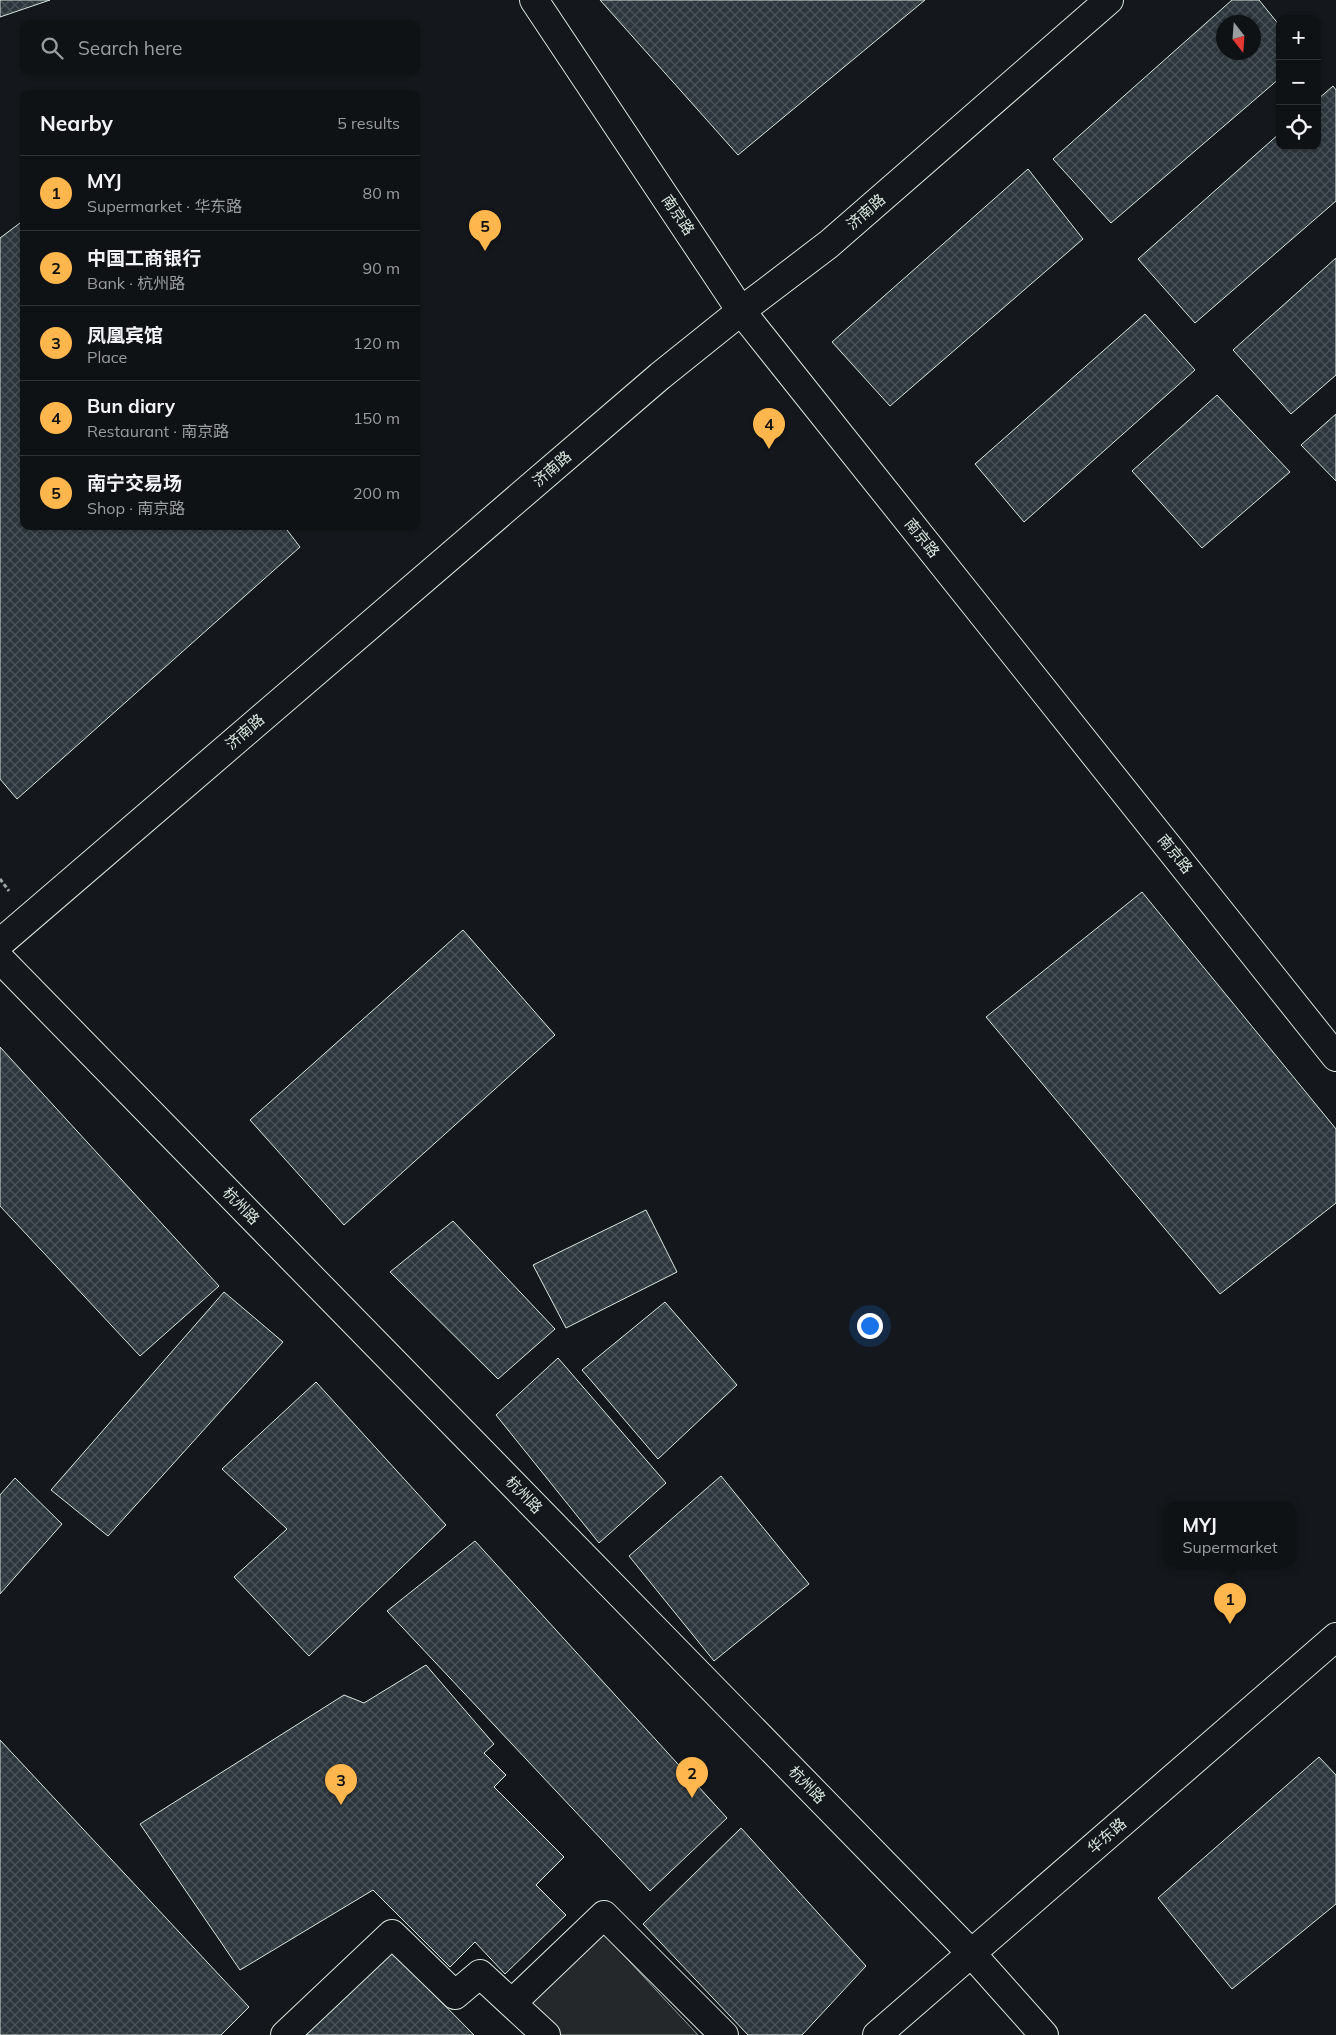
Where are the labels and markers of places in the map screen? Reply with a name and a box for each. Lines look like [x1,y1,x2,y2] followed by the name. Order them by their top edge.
[469,210,501,251] pin: 5
[753,408,785,449] pin: 4
[1214,1583,1246,1624] pin: 1
[676,1757,708,1798] pin: 2
[325,1764,357,1805] pin: 3

